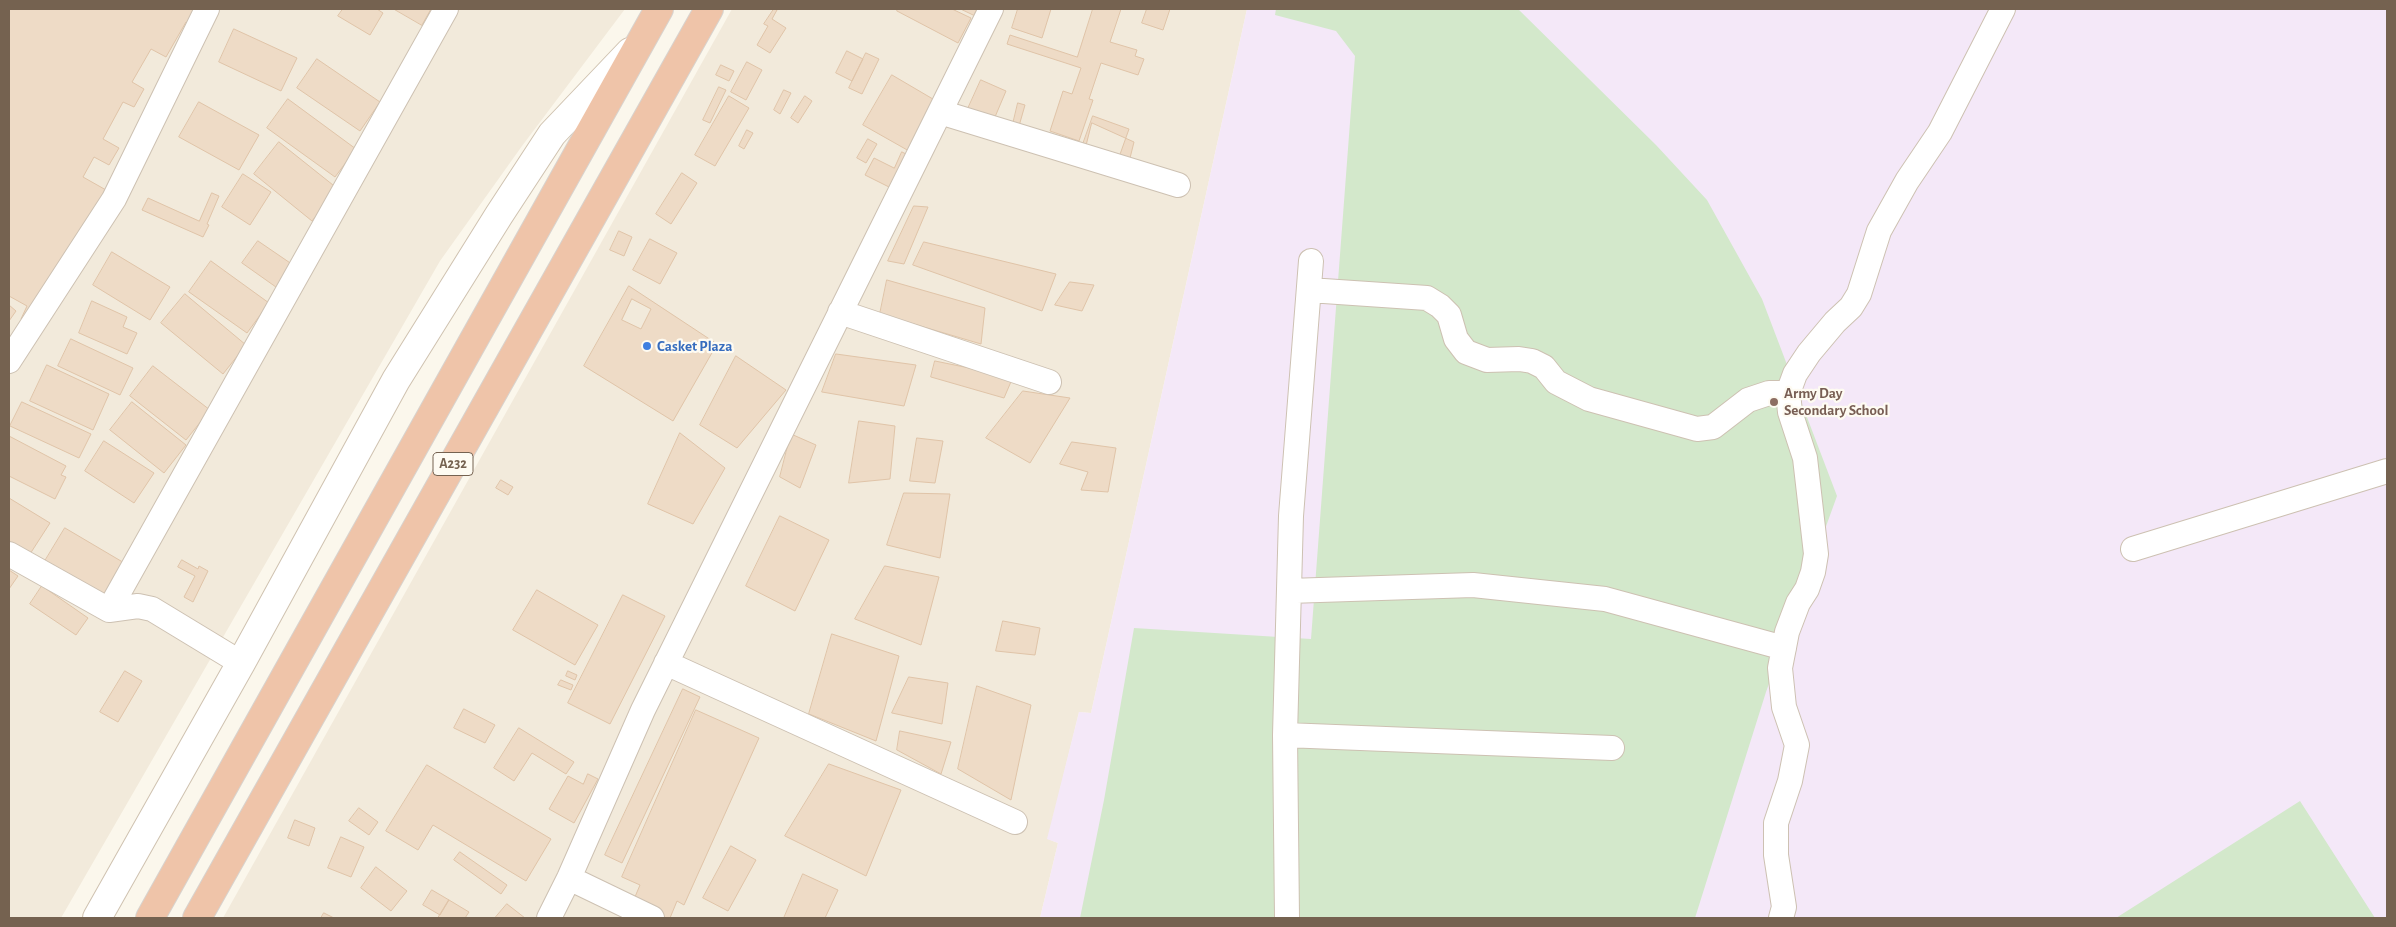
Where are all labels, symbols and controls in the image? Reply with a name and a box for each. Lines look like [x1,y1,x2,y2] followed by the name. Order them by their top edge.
[657,337,732,355] place label: Casket Plaza
[641,340,653,352] marker: Casket Plaza
[1784,384,1888,419] place label: Army Day Secondary School
[1768,396,1780,408] marker: Army Day Secondary School
[433,452,473,476] road number: A232

